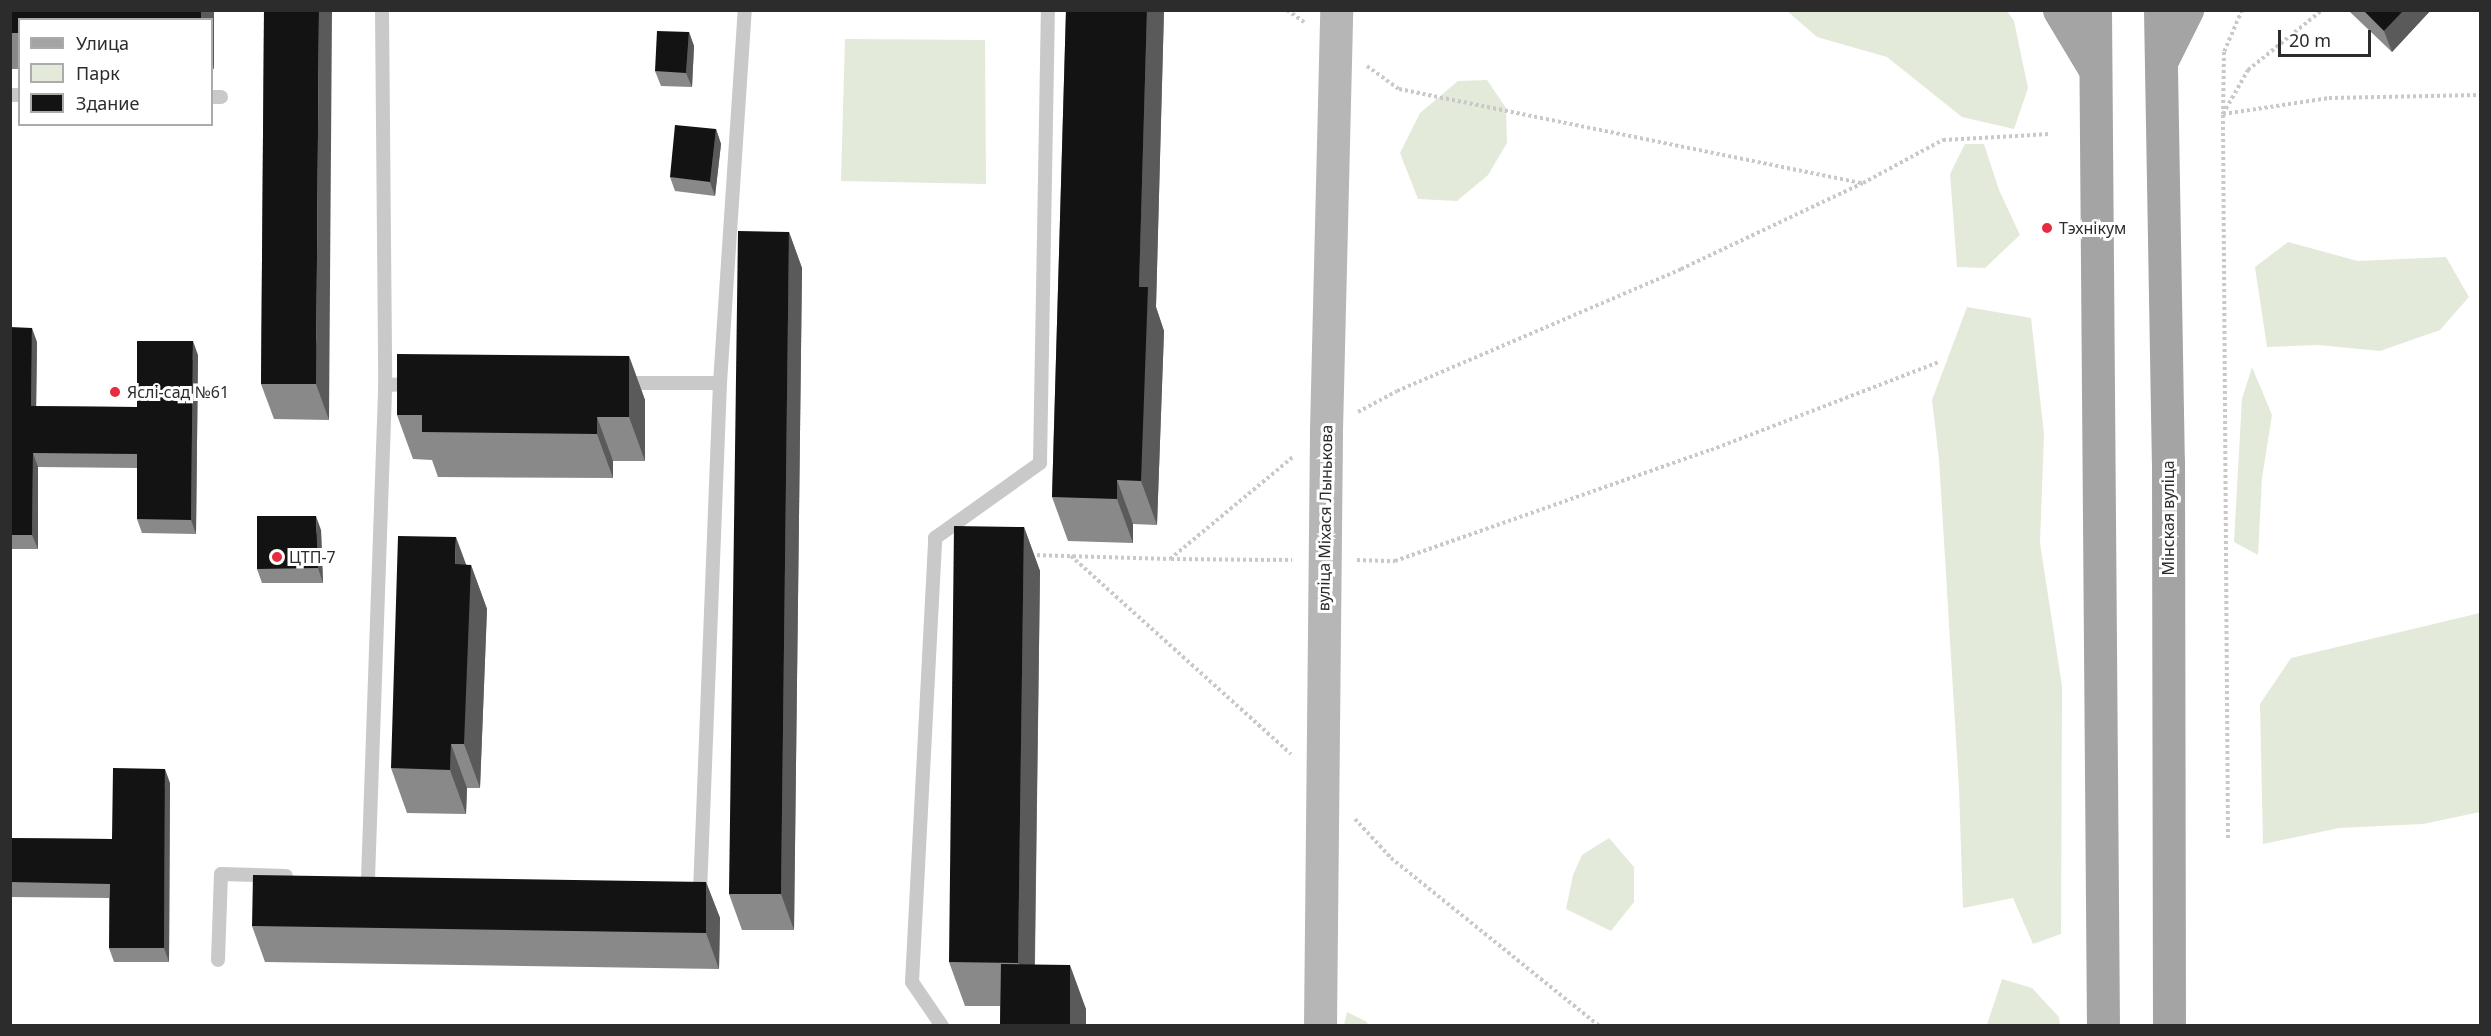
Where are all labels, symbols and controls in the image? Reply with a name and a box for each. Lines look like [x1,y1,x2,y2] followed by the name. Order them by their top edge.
[18,18,213,126] legend
[2281,18,2374,56] scale bar
[2289,28,2331,52] text: 20 m
[76,31,129,55] text: Улица
[76,61,120,85] text: Парк
[76,91,139,115] text: Здание
[2059,218,2126,238] place label: Тэхнікум
[2040,221,2054,235] marker: Тэхнікум
[127,382,229,402] place label: Яслі-сад №61
[108,385,122,399] marker: Яслі-сад №61
[1314,425,1336,611] street label: вуліца Міхася Лынькова
[2158,460,2178,576] street label: Мінская вуліца
[289,547,336,567] place label: ЦТП-7
[270,550,284,564] marker: ЦТП-7

